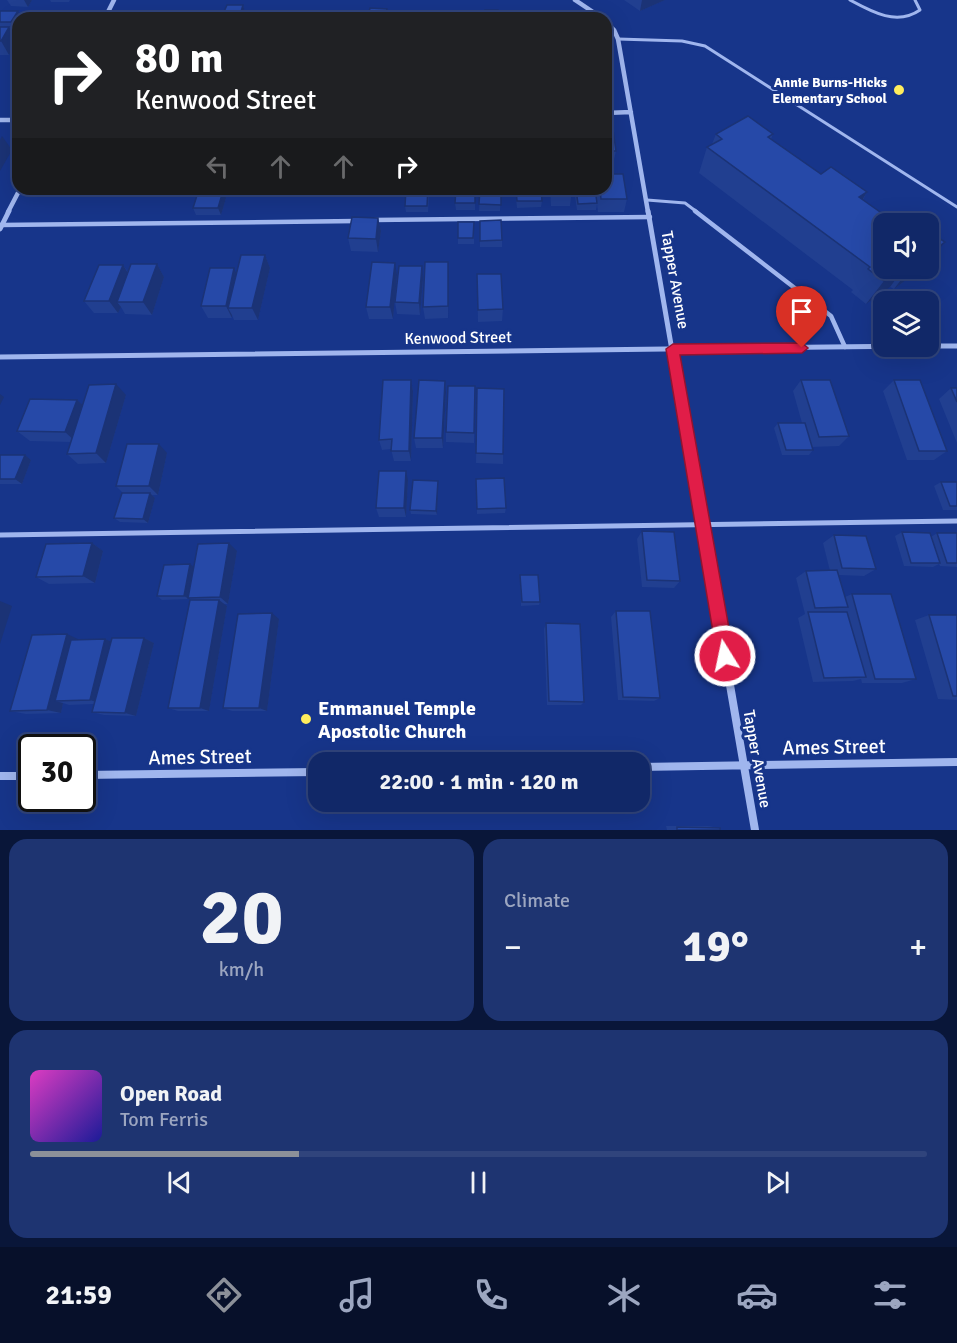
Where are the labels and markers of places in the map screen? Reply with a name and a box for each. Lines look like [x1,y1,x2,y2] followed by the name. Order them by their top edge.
[772,74,888,107] place label: Annie Burns-Hicks Elementary School
[892,83,906,97] marker: Annie Burns-Hicks Elementary School
[776,286,827,348] pin
[318,696,476,744] place label: Emmanuel Temple Apostolic Church
[299,712,313,726] marker: Emmanuel Temple Apostolic Church

